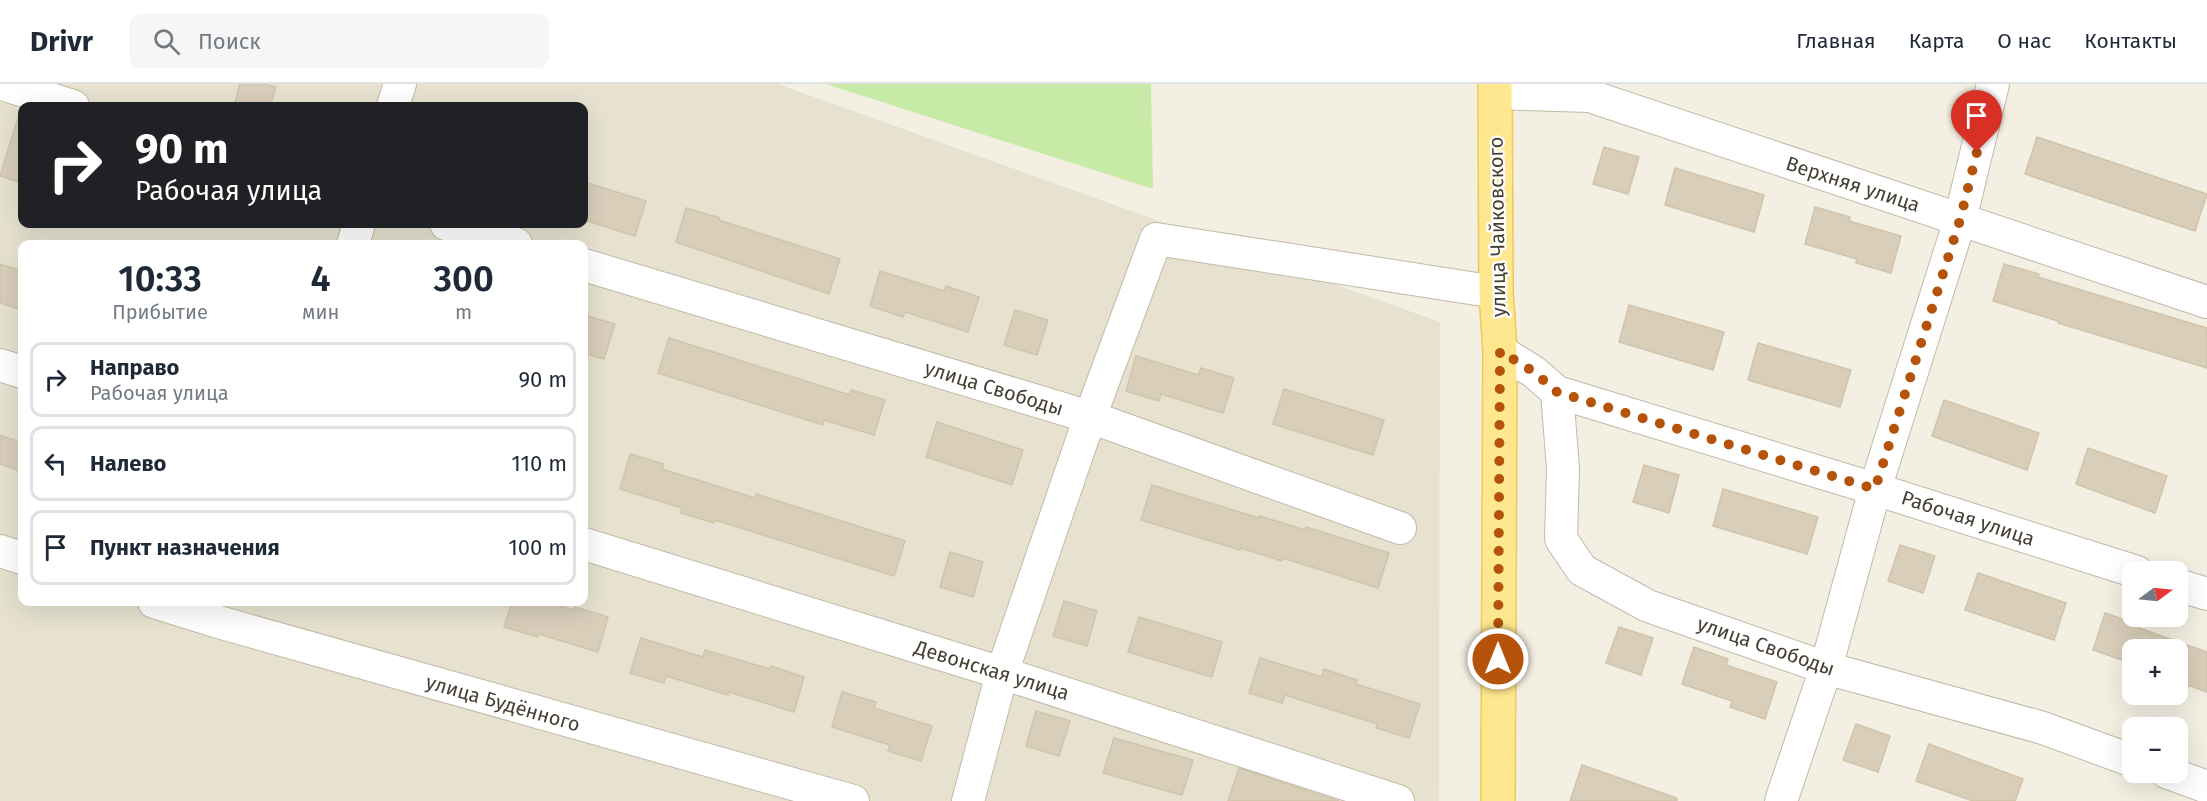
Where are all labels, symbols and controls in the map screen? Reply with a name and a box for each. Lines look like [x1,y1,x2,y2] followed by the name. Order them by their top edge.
[129,14,549,68] search box
[30,25,93,58] text: Drivr
[150,25,183,58] icon: search
[198,28,261,55] text: Поиск
[1796,28,1876,54] text: Главная
[1909,28,1964,54] text: Карта
[1997,28,2051,54] text: О нас
[2084,28,2177,54] text: Контакты
[1951,90,2002,152] pin
[1960,99,1993,132] icon: arrive
[135,124,229,174] text: 90 m
[36,126,114,204] icon: right
[1483,137,1511,317] street label: улица Чайковского
[1783,151,1923,217] street label: Верхняя улица
[135,175,322,207] text: Рабочая улица
[118,257,202,301] text: 10:33
[311,257,331,301] text: 4
[434,257,494,301] text: 300
[112,300,208,324] text: Прибытие
[302,300,339,324] text: мин
[455,300,472,324] text: m
[90,354,179,381] text: Направо
[922,356,1066,420] street label: улица Свободы
[39,363,72,396] icon: right
[518,366,567,393] text: 90 m
[90,381,229,405] text: Рабочая улица
[39,447,72,480] icon: left
[90,450,166,477] text: Налево
[511,450,567,477] text: 110 m
[1898,485,2038,551] street label: Рабочая улица
[39,531,72,564] icon: arrive
[90,534,280,561] text: Пункт назначения
[508,534,567,561] text: 100 m
[2122,561,2188,627] north arrow
[2122,561,2188,783] map controls
[1694,611,1838,681] street label: улица Свободы
[1466,627,1530,691] position arrow
[911,635,1072,705] street label: Девонская улица
[2122,639,2188,705] button: +
[423,670,583,736] street label: улица Будённого
[2122,717,2188,783] button: −

